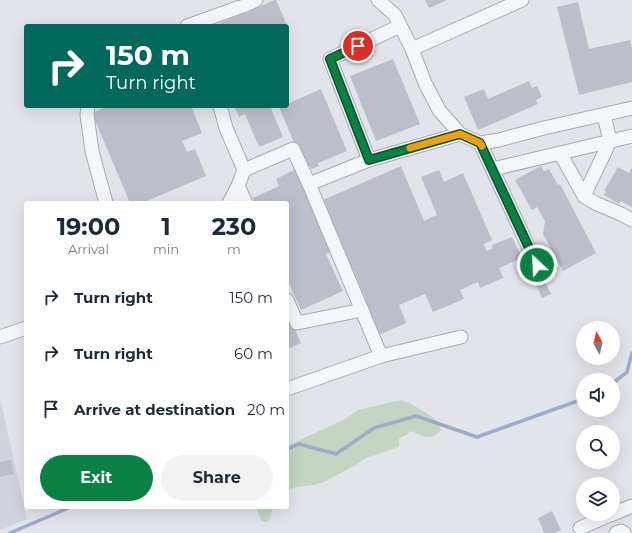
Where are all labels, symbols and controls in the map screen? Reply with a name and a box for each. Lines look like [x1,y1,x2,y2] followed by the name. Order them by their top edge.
[341,29,375,63] pin
[347,35,369,57] icon: arrive
[106,38,190,72] text: 150 m
[40,40,92,92] icon: right
[106,72,196,94] text: Turn right
[57,212,120,241] text: 19:00
[161,212,171,241] text: 1
[212,212,256,241] text: 230
[68,241,109,257] text: Arrival
[153,241,179,257] text: min
[227,241,241,257] text: m
[516,244,558,286] position arrow
[40,286,62,308] icon: right
[74,288,153,307] text: Turn right
[229,288,273,307] text: 150 m
[576,321,620,365] north arrow
[576,321,620,521] map controls
[40,342,62,364] icon: right
[74,344,153,363] text: Turn right
[234,344,273,363] text: 60 m
[576,373,620,417] button: sound
[40,398,62,420] icon: arrive
[74,400,235,419] text: Arrive at destination
[247,400,285,419] text: 20 m
[576,425,620,469] button: search
[40,455,153,501] button: Exit
[161,455,273,501] button: Share
[576,477,620,521] button: layers

